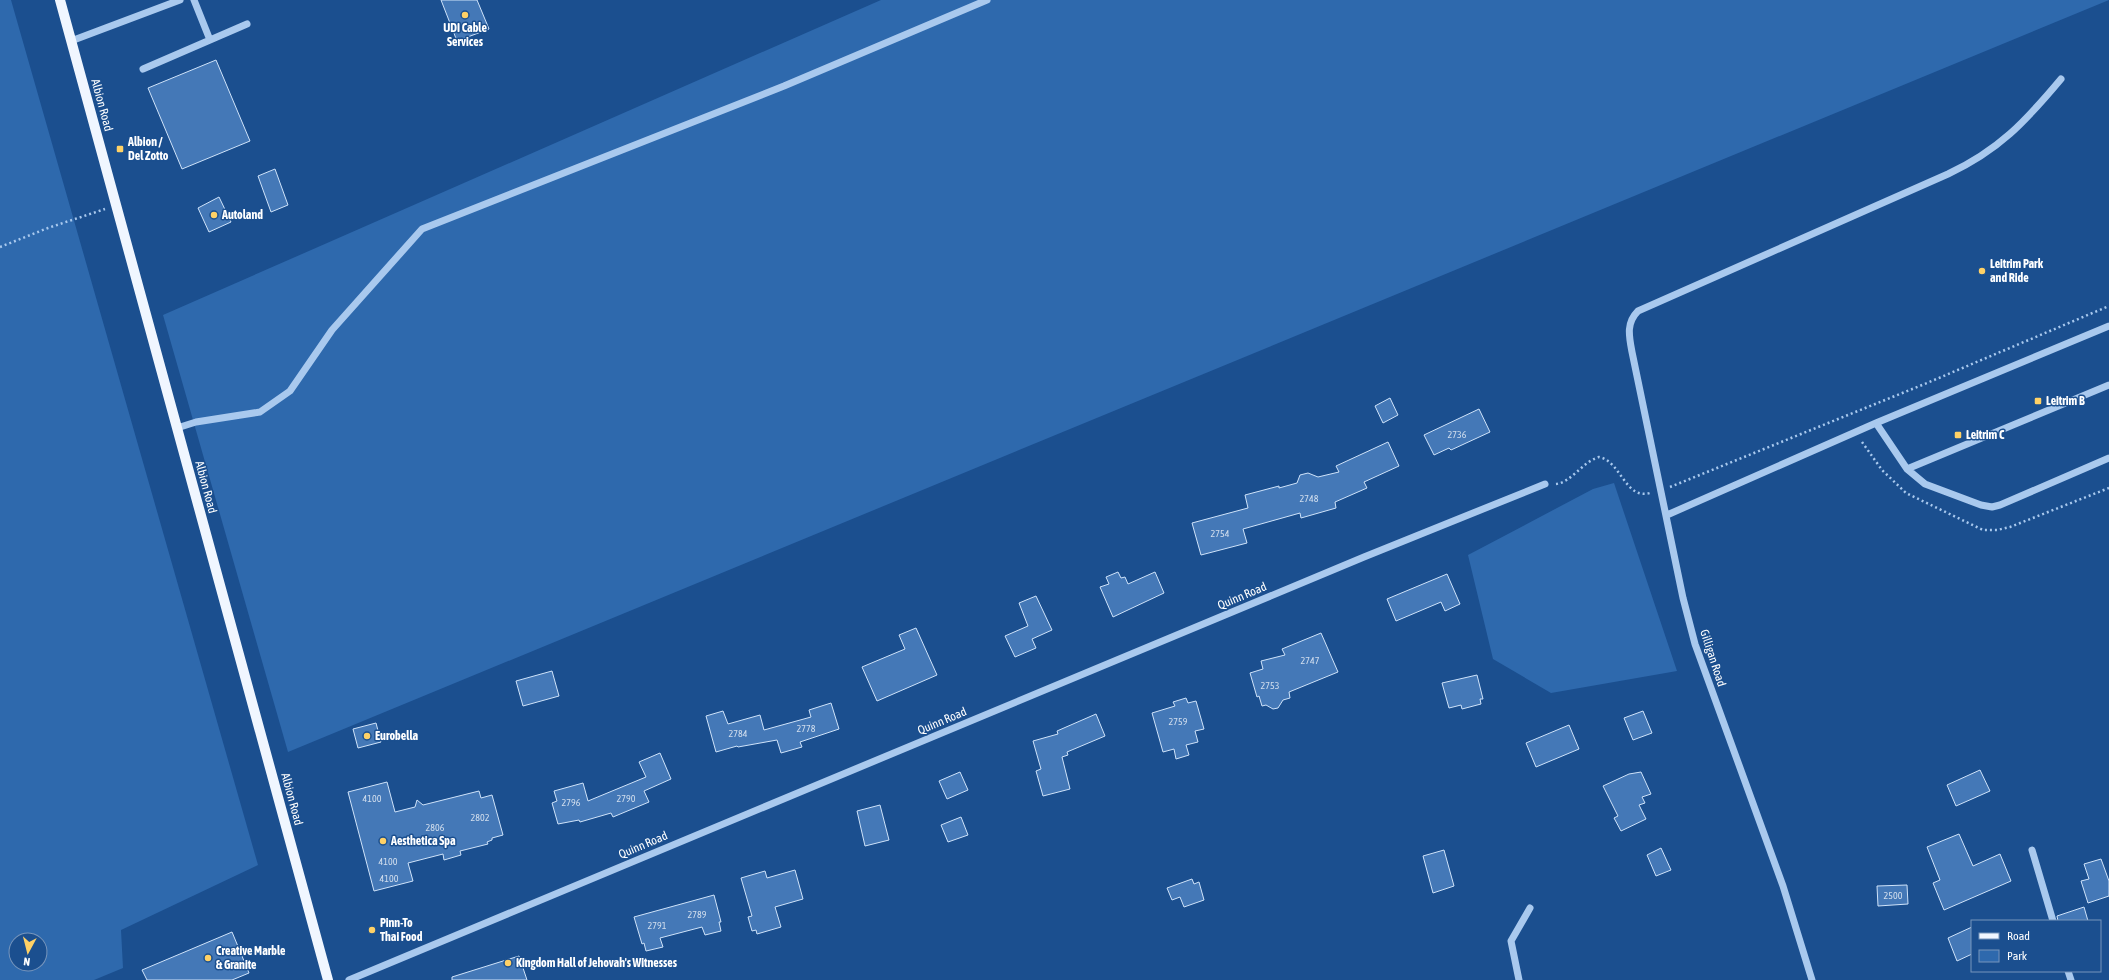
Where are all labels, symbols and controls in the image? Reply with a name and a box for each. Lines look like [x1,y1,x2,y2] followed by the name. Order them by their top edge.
[460,10,470,20] marker: UDI Cable Services
[443,21,487,49] place label: UDI Cable Services
[88,77,116,133] street label: Albion Road
[127,135,169,163] place label: Albion / Del Zotto
[115,144,125,154] marker: Albion / Del Zotto
[221,208,263,222] place label: Autoland
[209,210,219,220] marker: Autoland
[1990,257,2044,285] place label: Leitrim Park and Ride
[1977,266,1987,276] marker: Leitrim Park and Ride
[2046,394,2085,408] place label: Leitrim B
[2033,396,2043,406] marker: Leitrim B
[1966,428,2005,442] place label: Leitrim C
[1448,429,1467,440] house number: 2736
[1953,430,1963,440] marker: Leitrim C
[192,459,220,515] street label: Albion Road
[1300,493,1319,504] house number: 2748
[1211,528,1230,539] house number: 2754
[1215,579,1269,613] street label: Quinn Road
[1697,628,1729,688] street label: Gilligan Road
[1301,655,1320,666] house number: 2747
[1261,680,1280,691] house number: 2753
[915,704,969,738] street label: Quinn Road
[1169,716,1188,727] house number: 2759
[797,723,816,734] house number: 2778
[729,728,748,739] house number: 2784
[375,729,419,743] place label: Eurobella
[362,731,372,741] marker: Eurobella
[278,771,306,827] street label: Albion Road
[363,793,382,804] house number: 4100
[617,793,636,804] house number: 2790
[562,797,581,808] house number: 2796
[471,812,490,823] house number: 2802
[426,822,445,833] house number: 2806
[616,828,670,862] street label: Quinn Road
[390,834,456,848] place label: Aesthetica Spa
[378,836,388,846] marker: Aesthetica Spa
[379,856,398,867] house number: 4100
[380,873,399,884] house number: 4100
[1884,890,1903,901] house number: 2500
[688,909,707,920] house number: 2789
[380,916,423,944] place label: Pinn-To Thai Food
[648,920,667,931] house number: 2791
[1971,920,2101,972] legend
[367,925,377,935] marker: Pinn-To Thai Food
[2007,929,2030,943] text: Road
[8,932,48,972] north arrow
[216,944,286,972] place label: Creative Marble & Granite
[2007,949,2028,963] text: Park
[203,953,213,963] marker: Creative Marble & Granite
[23,956,31,968] text: N
[516,956,678,970] place label: Kingdom Hall of Jehovah's Witnesses
[503,958,513,968] marker: Kingdom Hall of Jehovah's Witnesses

